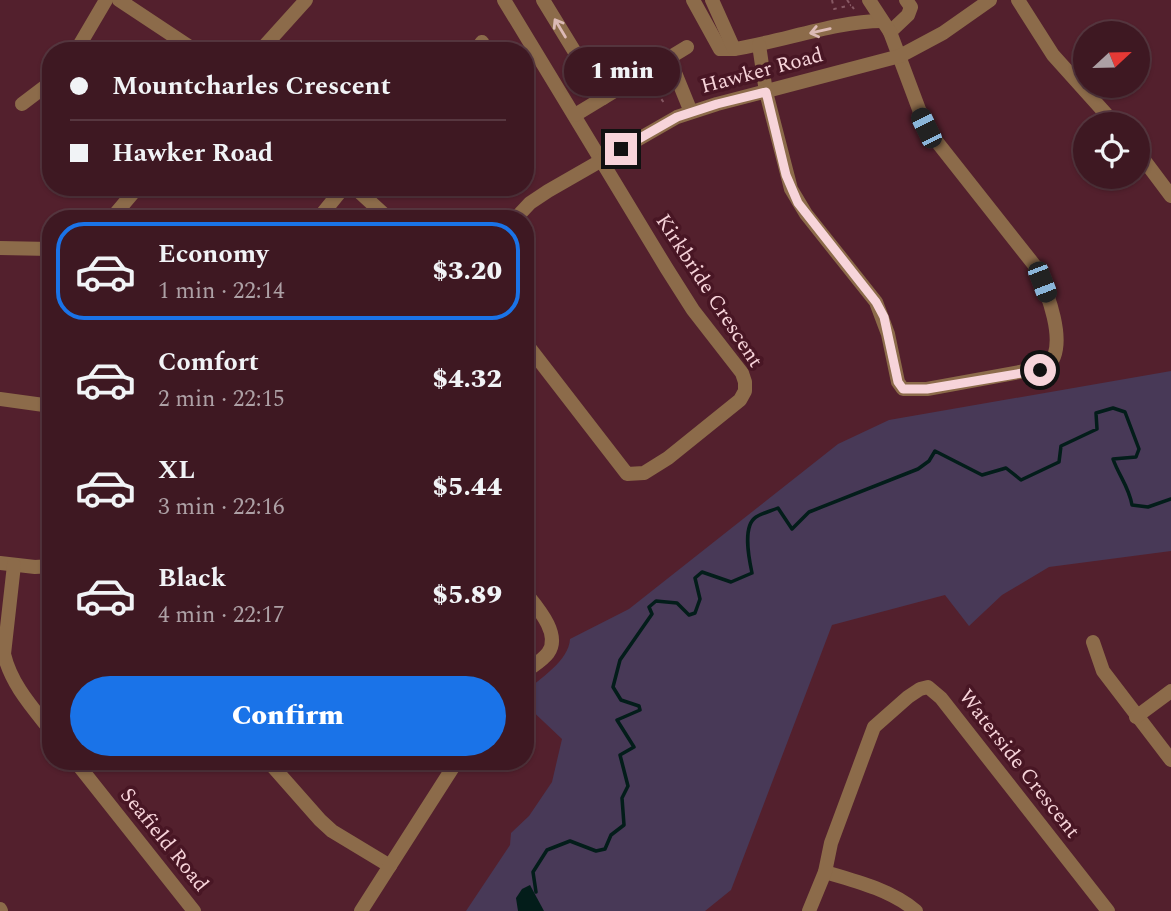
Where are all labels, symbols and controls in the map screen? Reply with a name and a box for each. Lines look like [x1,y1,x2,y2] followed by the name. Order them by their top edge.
[553,19,567,39] one-way arrow
[1073,21,1150,98] north arrow
[1073,21,1150,189] map controls
[809,25,832,38] one-way arrow
[697,39,827,103] street label: Hawker Road
[563,47,679,96] callout: 1 min
[590,54,654,89] text: 1 min
[112,66,391,106] text: Mountcharles Crescent
[908,105,945,151] car
[1073,112,1150,189] button: locate
[112,133,273,173] text: Hawker Road
[605,133,637,165] route end
[647,208,771,374] street label: Kirkbride Crescent
[158,234,268,274] text: Economy
[74,240,137,303] icon: car
[432,251,502,291] text: $3.20
[1025,259,1060,305] car
[158,274,285,309] text: 1 min · 22:14
[158,342,259,382] text: Comfort
[74,348,137,411] icon: car
[1024,354,1056,386] route start
[432,359,502,399] text: $4.32
[158,382,285,417] text: 2 min · 22:15
[158,450,195,490] text: XL
[74,456,137,519] icon: car
[432,467,502,507] text: $5.44
[158,490,285,525] text: 3 min · 22:16
[158,558,226,598] text: Black
[74,564,137,627] icon: car
[432,575,502,615] text: $5.89
[158,598,285,633] text: 4 min · 22:17
[70,676,506,756] button: Confirm
[950,682,1088,846] street label: Waterside Crescent
[112,781,216,899] street label: Seafield Road

